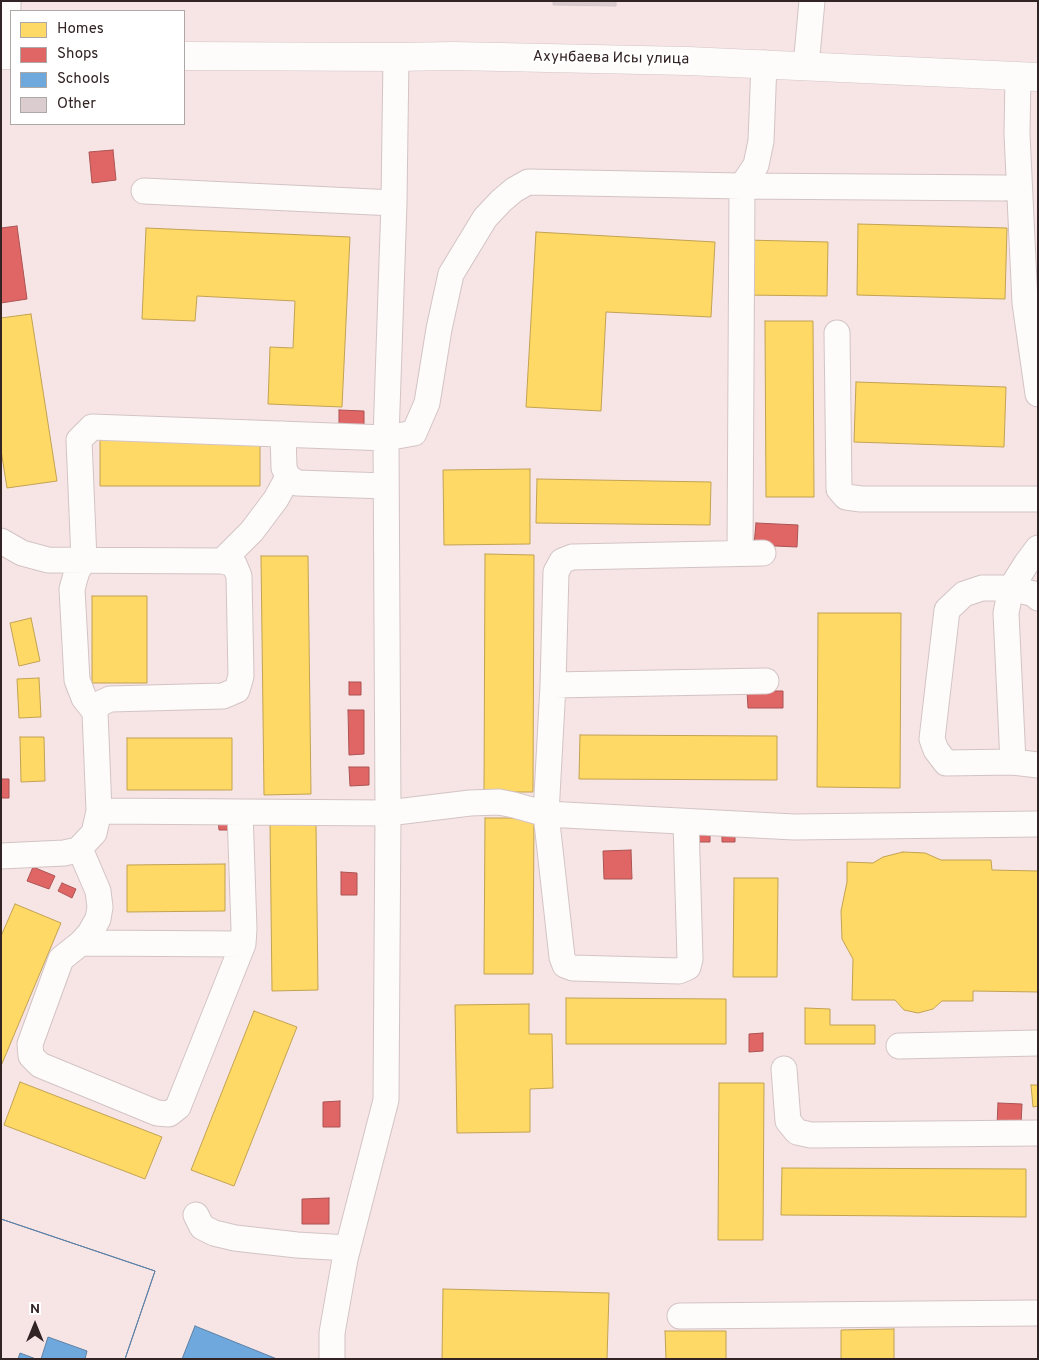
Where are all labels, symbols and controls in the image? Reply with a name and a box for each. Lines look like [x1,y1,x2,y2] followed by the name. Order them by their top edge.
[10,10,185,125] legend
[57,20,104,39] text: Homes
[57,45,98,64] text: Shops
[533,49,689,69] street label: Ахунбаева Исы улица
[57,70,110,89] text: Schools
[57,95,96,114] text: Other
[10,1300,60,1350] north arrow
[30,1301,40,1318] text: N

